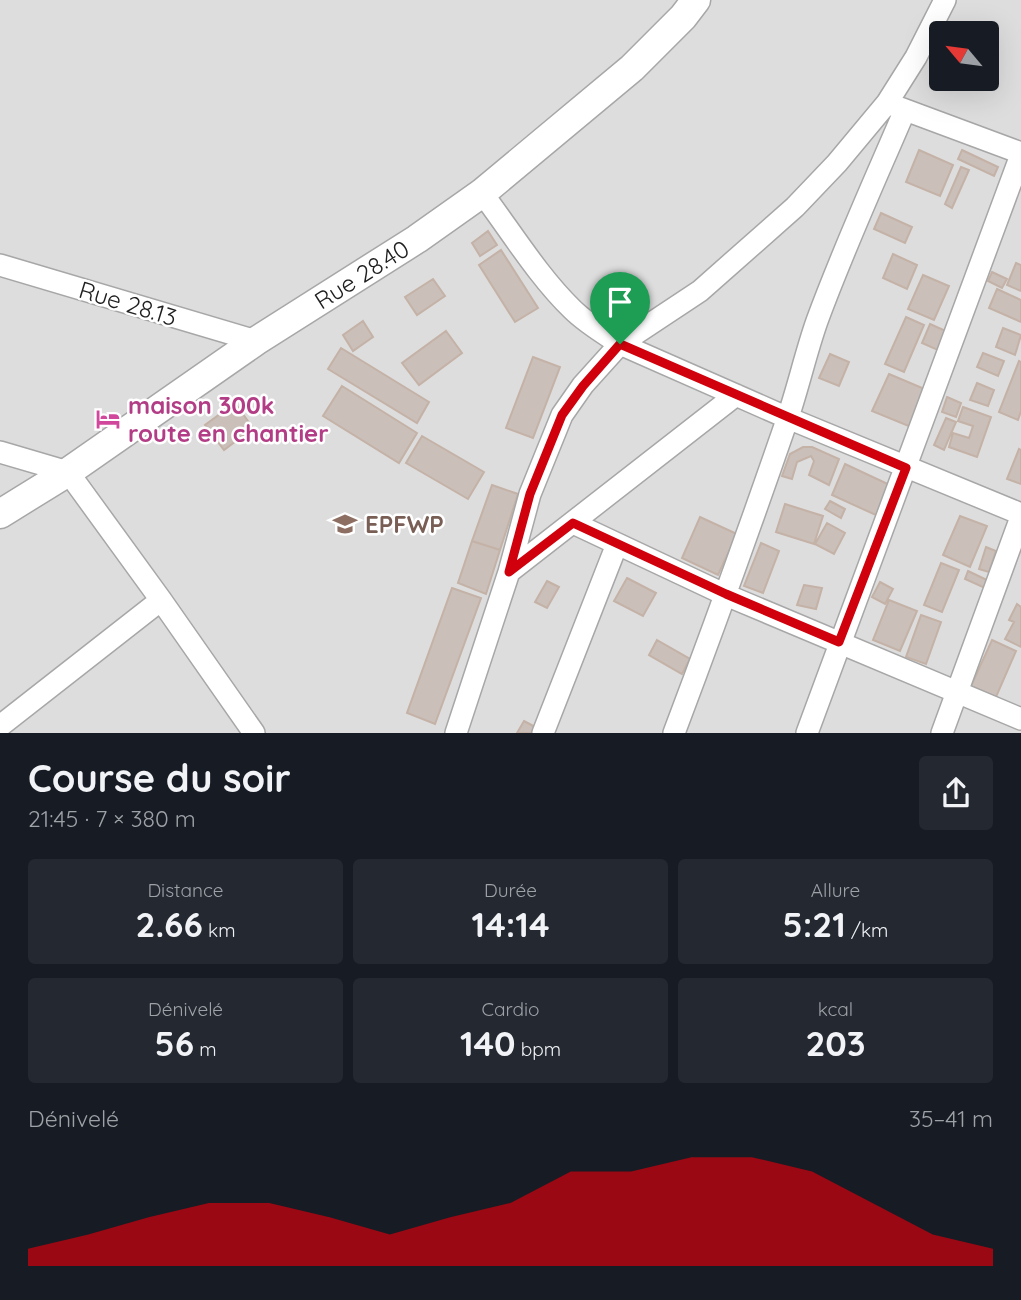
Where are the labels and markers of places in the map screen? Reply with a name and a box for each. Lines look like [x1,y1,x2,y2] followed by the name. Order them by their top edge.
[590,272,650,344] pin
[128,390,329,448] place label: maison 300k route en chantier
[94,405,122,433] hotel icon: maison 300k route en chantier
[365,509,444,539] place label: EPFWP
[331,510,359,538] school or university icon: EPFWP

